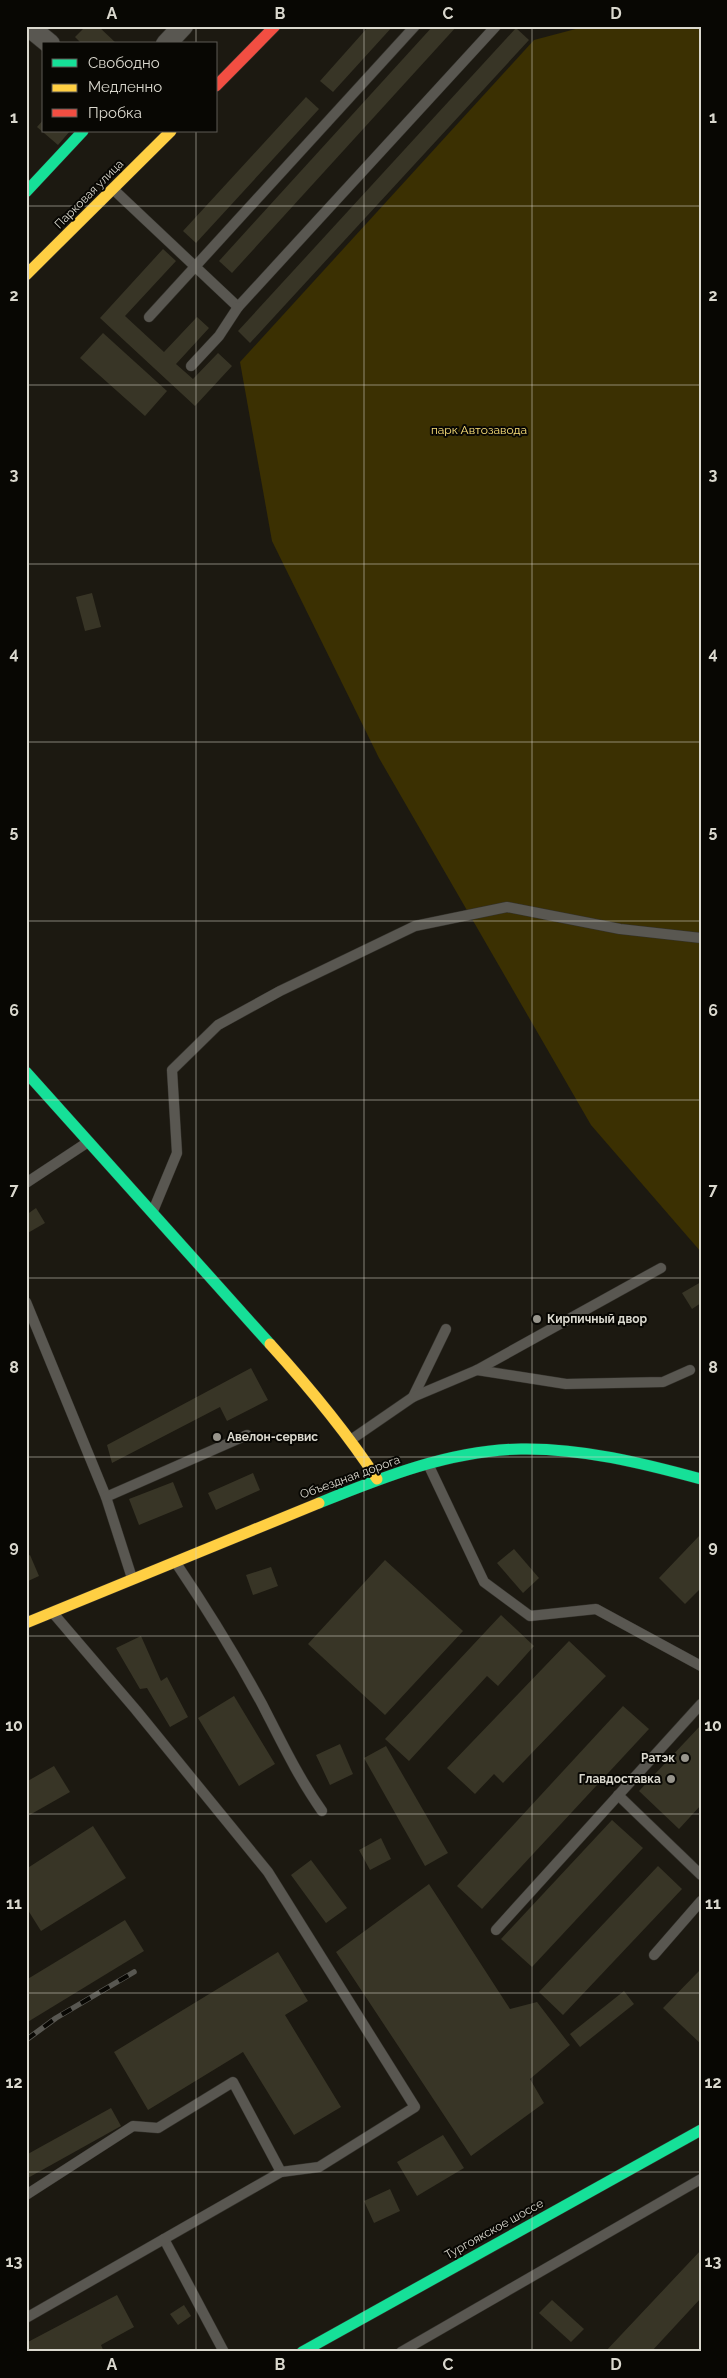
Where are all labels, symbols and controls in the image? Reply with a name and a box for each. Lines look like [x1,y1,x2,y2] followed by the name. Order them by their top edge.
[107,4,118,23] text: A
[275,4,286,23] text: B
[443,4,454,23] text: C
[610,4,622,23] text: D
[42,42,218,132] legend
[88,54,160,72] text: Свободно
[88,78,162,96] text: Медленно
[88,104,142,122] text: Пробка
[10,108,18,127] text: 1
[709,108,717,127] text: 1
[52,157,126,231] street label: Парковая улица
[9,286,19,305] text: 2
[708,286,718,305] text: 2
[431,423,527,437] park label: парк Автозавода
[10,465,19,484] text: 3
[709,465,718,484] text: 3
[9,644,19,663] text: 4
[708,644,718,663] text: 4
[10,822,19,841] text: 5
[709,822,718,841] text: 5
[9,1001,19,1020] text: 6
[708,1001,718,1020] text: 6
[10,1180,19,1199] text: 7
[709,1180,718,1199] text: 7
[547,1312,648,1326] place label: Кирпичный двор
[531,1313,543,1325] marker: Кирпичный двор
[9,1358,19,1377] text: 8
[708,1358,718,1377] text: 8
[227,1430,318,1444] place label: Авелон-сервис
[211,1431,223,1443] marker: Авелон-сервис
[298,1452,402,1502] street label: Объездная дорога
[9,1537,19,1556] text: 9
[708,1537,718,1556] text: 9
[5,1716,23,1735] text: 10
[704,1716,722,1735] text: 10
[641,1751,675,1765] place label: Ратэк
[679,1752,691,1764] marker: Ратэк
[579,1772,661,1786] place label: Главдоставка
[665,1773,677,1785] marker: Главдоставка
[6,1894,22,1913] text: 11
[705,1894,721,1913] text: 11
[6,2073,22,2092] text: 12
[705,2073,721,2092] text: 12
[442,2196,546,2262] street label: Тургоякское шоссе
[6,2252,22,2271] text: 13
[705,2252,721,2271] text: 13
[107,2355,118,2374] text: A
[275,2355,286,2374] text: B
[443,2355,454,2374] text: C
[610,2355,622,2374] text: D

